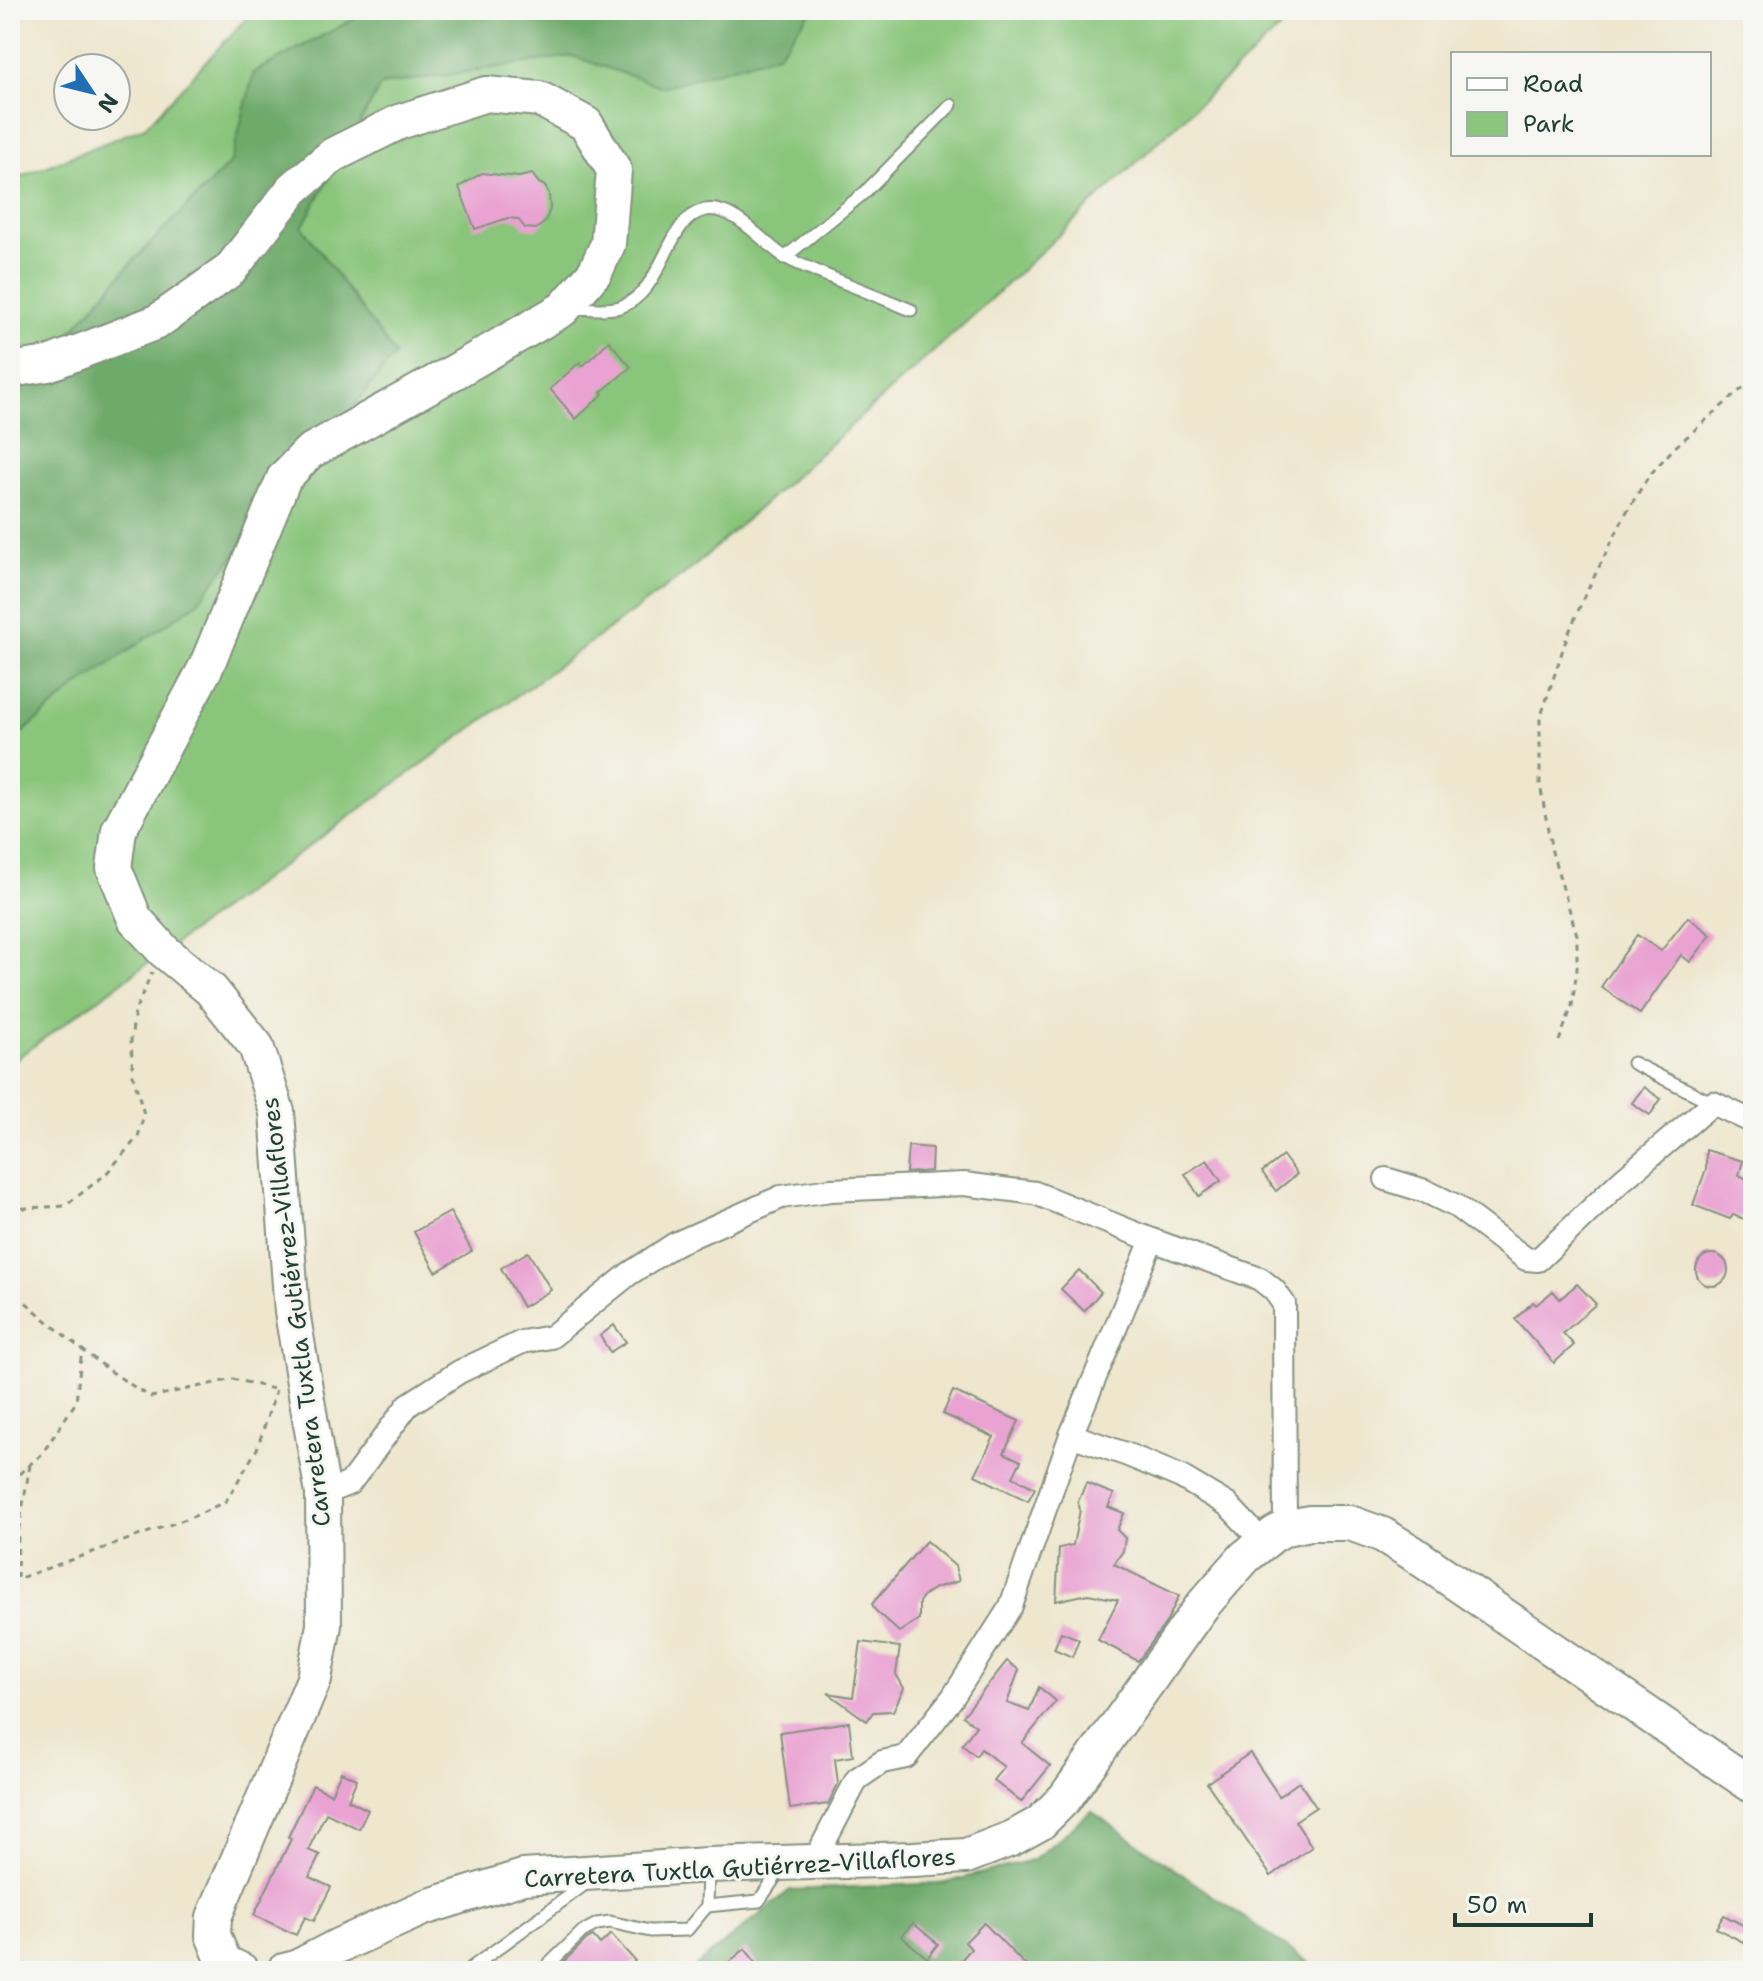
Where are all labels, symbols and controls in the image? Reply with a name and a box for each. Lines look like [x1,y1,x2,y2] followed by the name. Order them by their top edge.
[52,52,132,132] north arrow
[1451,52,1711,156] legend
[1523,68,1583,100] text: Road
[91,88,125,119] text: N
[1523,108,1575,140] text: Park
[254,1095,338,1529] street label: Carretera Tuxtla Gutiérrez-Villaflores
[523,1841,957,1895] street label: Carretera Tuxtla Gutiérrez-Villaflores
[1455,1877,1591,1927] scale bar
[1467,1889,1527,1921] text: 50 m

